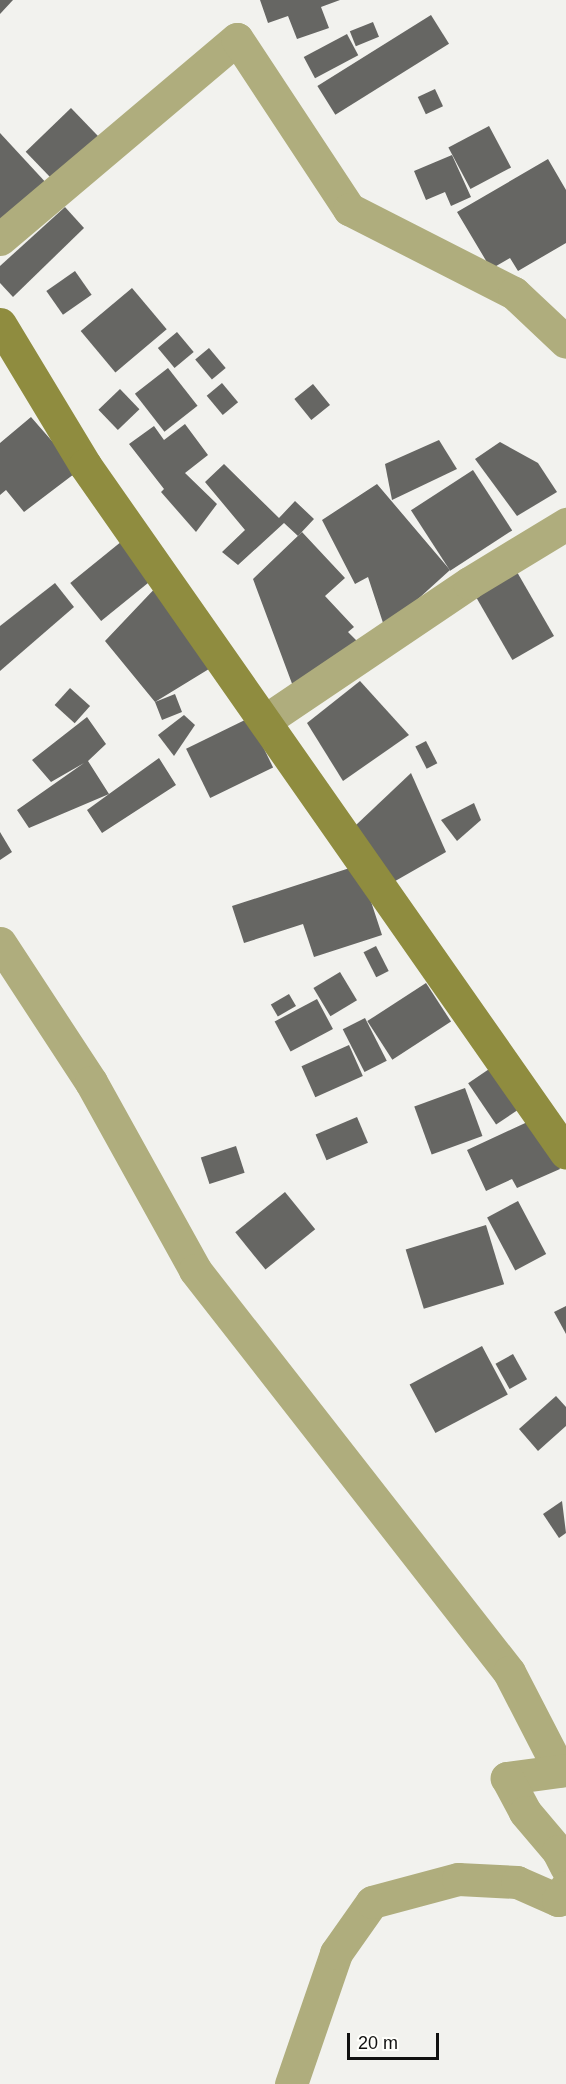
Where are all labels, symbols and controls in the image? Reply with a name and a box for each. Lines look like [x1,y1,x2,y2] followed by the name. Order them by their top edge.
[350,2021,442,2059] scale bar
[358,2033,398,2053] text: 20 m

